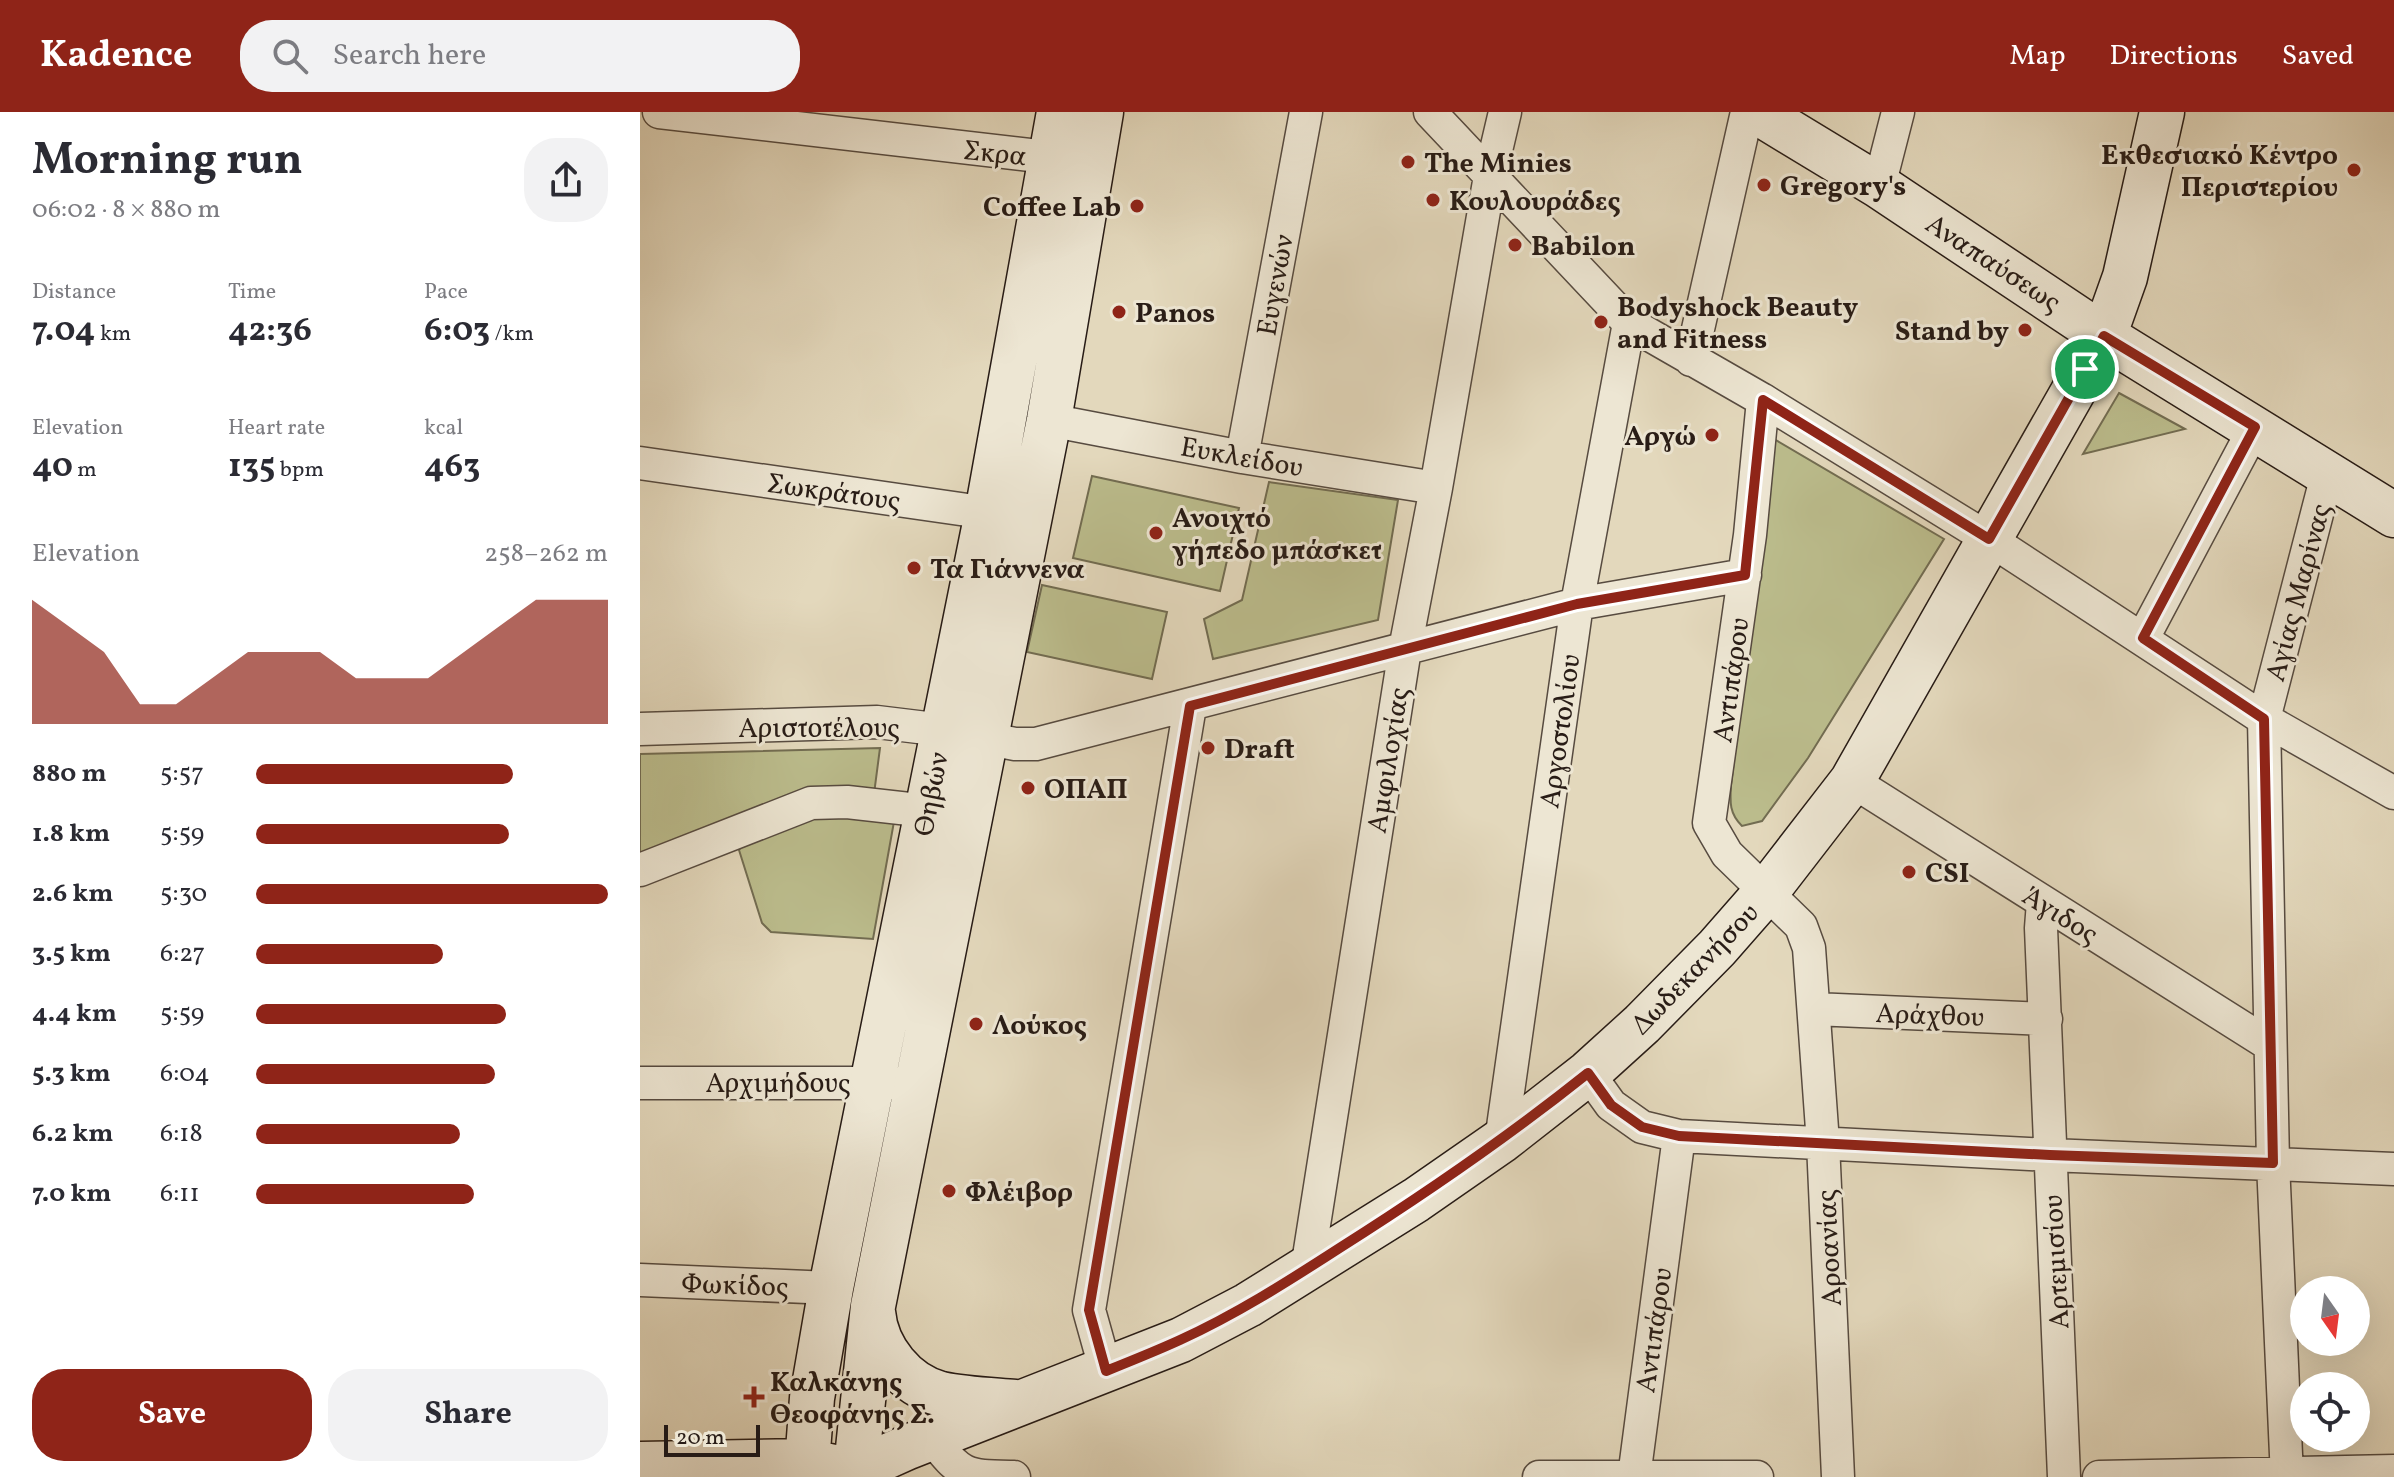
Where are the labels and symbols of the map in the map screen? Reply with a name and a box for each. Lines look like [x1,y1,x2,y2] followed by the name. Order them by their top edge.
[961,132,1028,177] street label: Σκρα
[2101,137,2338,208] place label: Εκθεσιακό Κέντρο Περιστερίου
[1424,145,1572,184] place label: The Minies
[1399,153,1417,171] marker: The Minies
[2345,161,2363,179] marker: Εκθεσιακό Κέντρο Περιστερίου
[1780,168,1906,207] place label: Gregory's
[1755,176,1773,194] marker: Gregory's
[1449,183,1621,222] place label: Κουλουράδες
[983,189,1121,228] place label: Coffee Lab
[1424,191,1442,209] marker: Κουλουράδες
[1128,197,1146,215] marker: Coffee Lab
[1917,206,2068,323] street label: Αναπαύσεως
[1531,228,1635,267] place label: Babilon
[1248,231,1305,339] street label: Ευγενών
[1506,236,1524,254] marker: Babilon
[1617,289,1858,360] place label: Bodyshock Beauty and Fitness
[1135,295,1215,334] place label: Panos
[1110,303,1128,321] marker: Panos
[1592,313,1610,331] marker: Bodyshock Beauty and Fitness
[1895,313,2009,352] place label: Stand by
[2016,321,2034,339] marker: Stand by
[2051,335,2119,403] pin
[1624,418,1696,457] place label: Αργώ
[1703,426,1721,444] marker: Αργώ
[1177,428,1306,488] street label: Ευκλείδου
[764,465,903,522] street label: Σωκράτους
[2257,499,2342,686] street label: Αγίας Μαρίνας
[1172,500,1382,571] place label: Ανοιχτό γήπεδο μπάσκετ
[1147,524,1165,542] marker: Ανοιχτό γήπεδο μπάσκετ
[930,551,1085,590] place label: Τα Γιάννενα
[905,559,923,577] marker: Τα Γιάννενα
[1704,615,1761,746] street label: Αντιπάρου
[1531,652,1592,811] street label: Αργοστολίου
[1359,685,1420,836] street label: Αμφιλοχίας
[738,710,900,749] street label: Αριστοτέλους
[1224,731,1295,770] place label: Draft
[1199,739,1217,757] marker: Draft
[905,749,960,840] street label: Θηβών
[1044,771,1128,810] place label: ΟΠΑΠ
[1019,779,1037,797] marker: ΟΠΑΠ
[1925,855,1969,894] place label: CSI
[1900,863,1918,881] marker: CSI
[2014,878,2105,955] street label: Άγιδος
[1623,895,1769,1044] street label: Δωδεκανήσου
[1875,995,1985,1038] street label: Αράχθου
[992,1007,1087,1046] place label: Λούκος
[967,1015,985,1033] marker: Λούκος
[705,1065,851,1104] street label: Αρχιμήδους
[965,1174,1073,1213] place label: Φλέιβορ
[940,1182,958,1200] marker: Φλέιβορ
[1808,1188,1853,1307] street label: Αροανίας
[2035,1194,2080,1330] street label: Αρτεμισίου
[681,1265,789,1308] street label: Φωκίδος
[1627,1265,1684,1396] street label: Αντιπάρου
[2290,1276,2370,1356] north arrow
[770,1364,935,1435] place label: Καλκάνης Θεοφάνης Σ.
[745,1388,763,1406] marker: Καλκάνης Θεοφάνης Σ.
[664,1421,760,1457] scale bar

